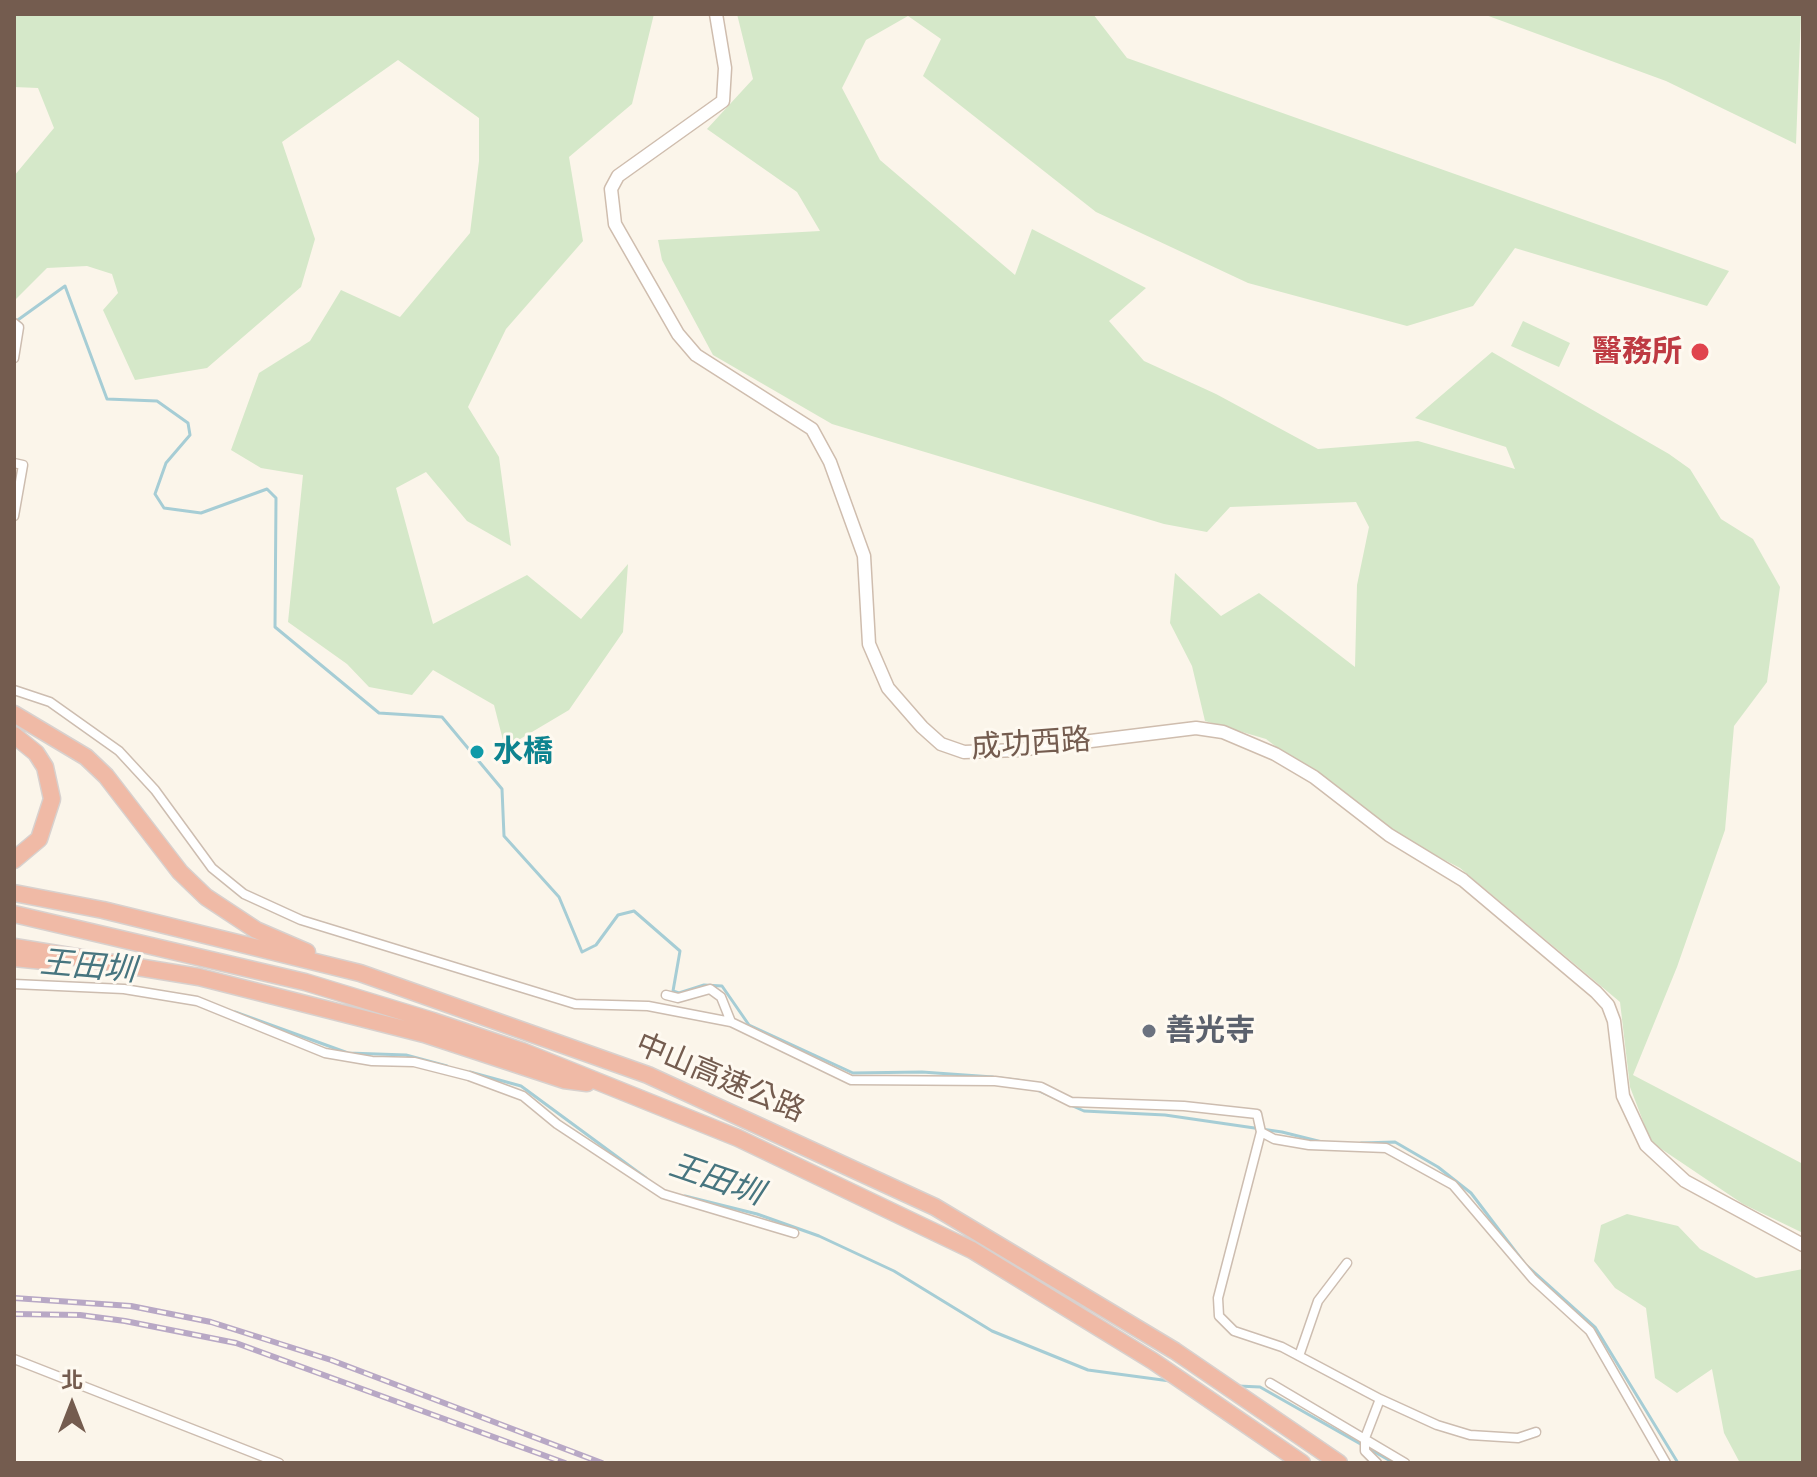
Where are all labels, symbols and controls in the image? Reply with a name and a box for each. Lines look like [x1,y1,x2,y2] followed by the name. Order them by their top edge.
[1592,334,1682,370] place label: 醫務所
[1689,341,1711,363] marker: 醫務所
[970,722,1092,766] street label: 成功西路
[493,734,553,770] place label: 水橋
[468,743,486,761] marker: 水橋
[39,944,137,990] water label: 王田圳
[1165,1013,1255,1049] place label: 善光寺
[1140,1022,1158,1040] marker: 善光寺
[630,1026,810,1130] street label: 中山高速公路
[664,1146,768,1214] water label: 王田圳
[32,1365,112,1445] north arrow
[61,1370,83,1392] text: 北

